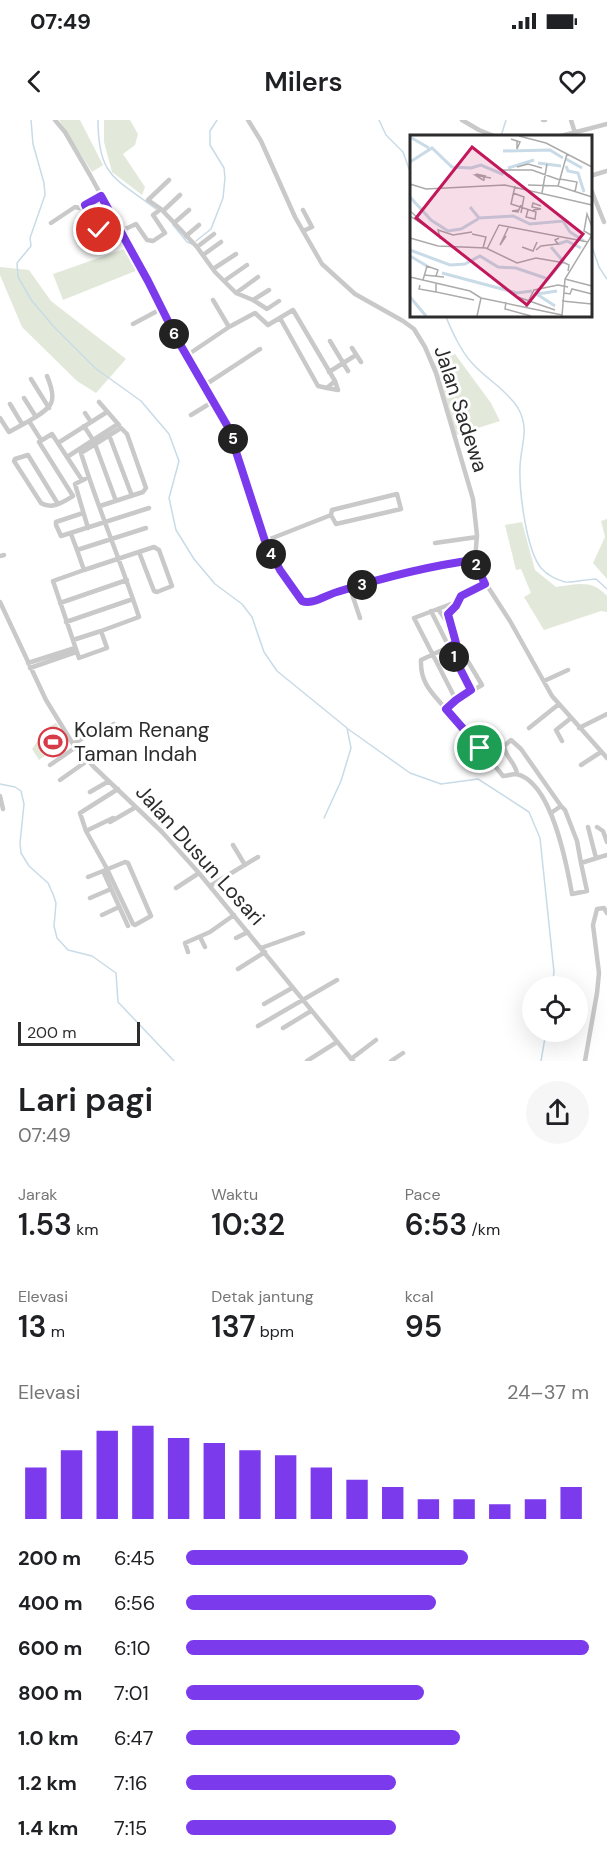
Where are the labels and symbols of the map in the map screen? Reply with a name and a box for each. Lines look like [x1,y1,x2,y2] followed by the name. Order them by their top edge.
[410,135,592,316] inset map
[73,204,124,255] pin
[159,319,189,349] pin: 6
[427,342,495,476] street label: Jalan Sadewa
[218,424,248,454] pin: 5
[256,539,286,569] pin: 4
[461,550,491,580] pin: 2
[347,570,377,600] pin: 3
[439,642,469,672] pin: 1
[74,716,210,768] place label: Kolam Renang Taman Indah
[454,722,505,773] pin
[37,726,69,758] sports icon: Kolam Renang Taman Indah
[129,779,271,931] street label: Jalan Dusun Losari
[18,1019,140,1046] scale bar

